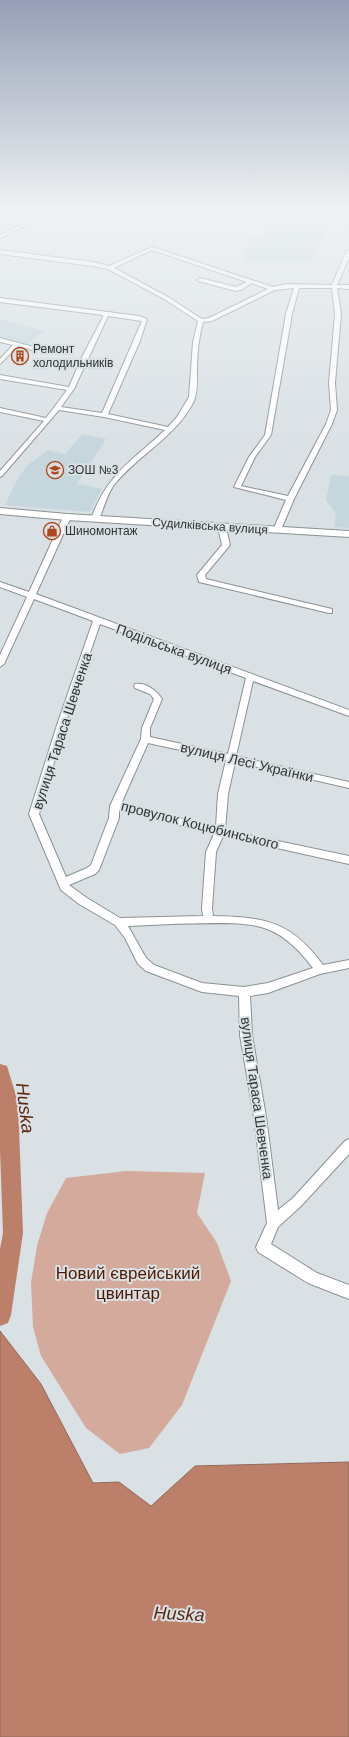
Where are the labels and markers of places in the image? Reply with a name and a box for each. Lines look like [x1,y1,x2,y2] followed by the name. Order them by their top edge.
[33,342,113,370] place label: Ремонт холодильників
[10,346,30,366] building icon: Ремонт холодильників
[45,460,65,480] school or university icon: ЗОШ №3
[68,463,119,477] place label: ЗОШ №3
[42,521,62,541] shop icon: Шиномонтаж
[65,524,138,538] place label: Шиномонтаж

